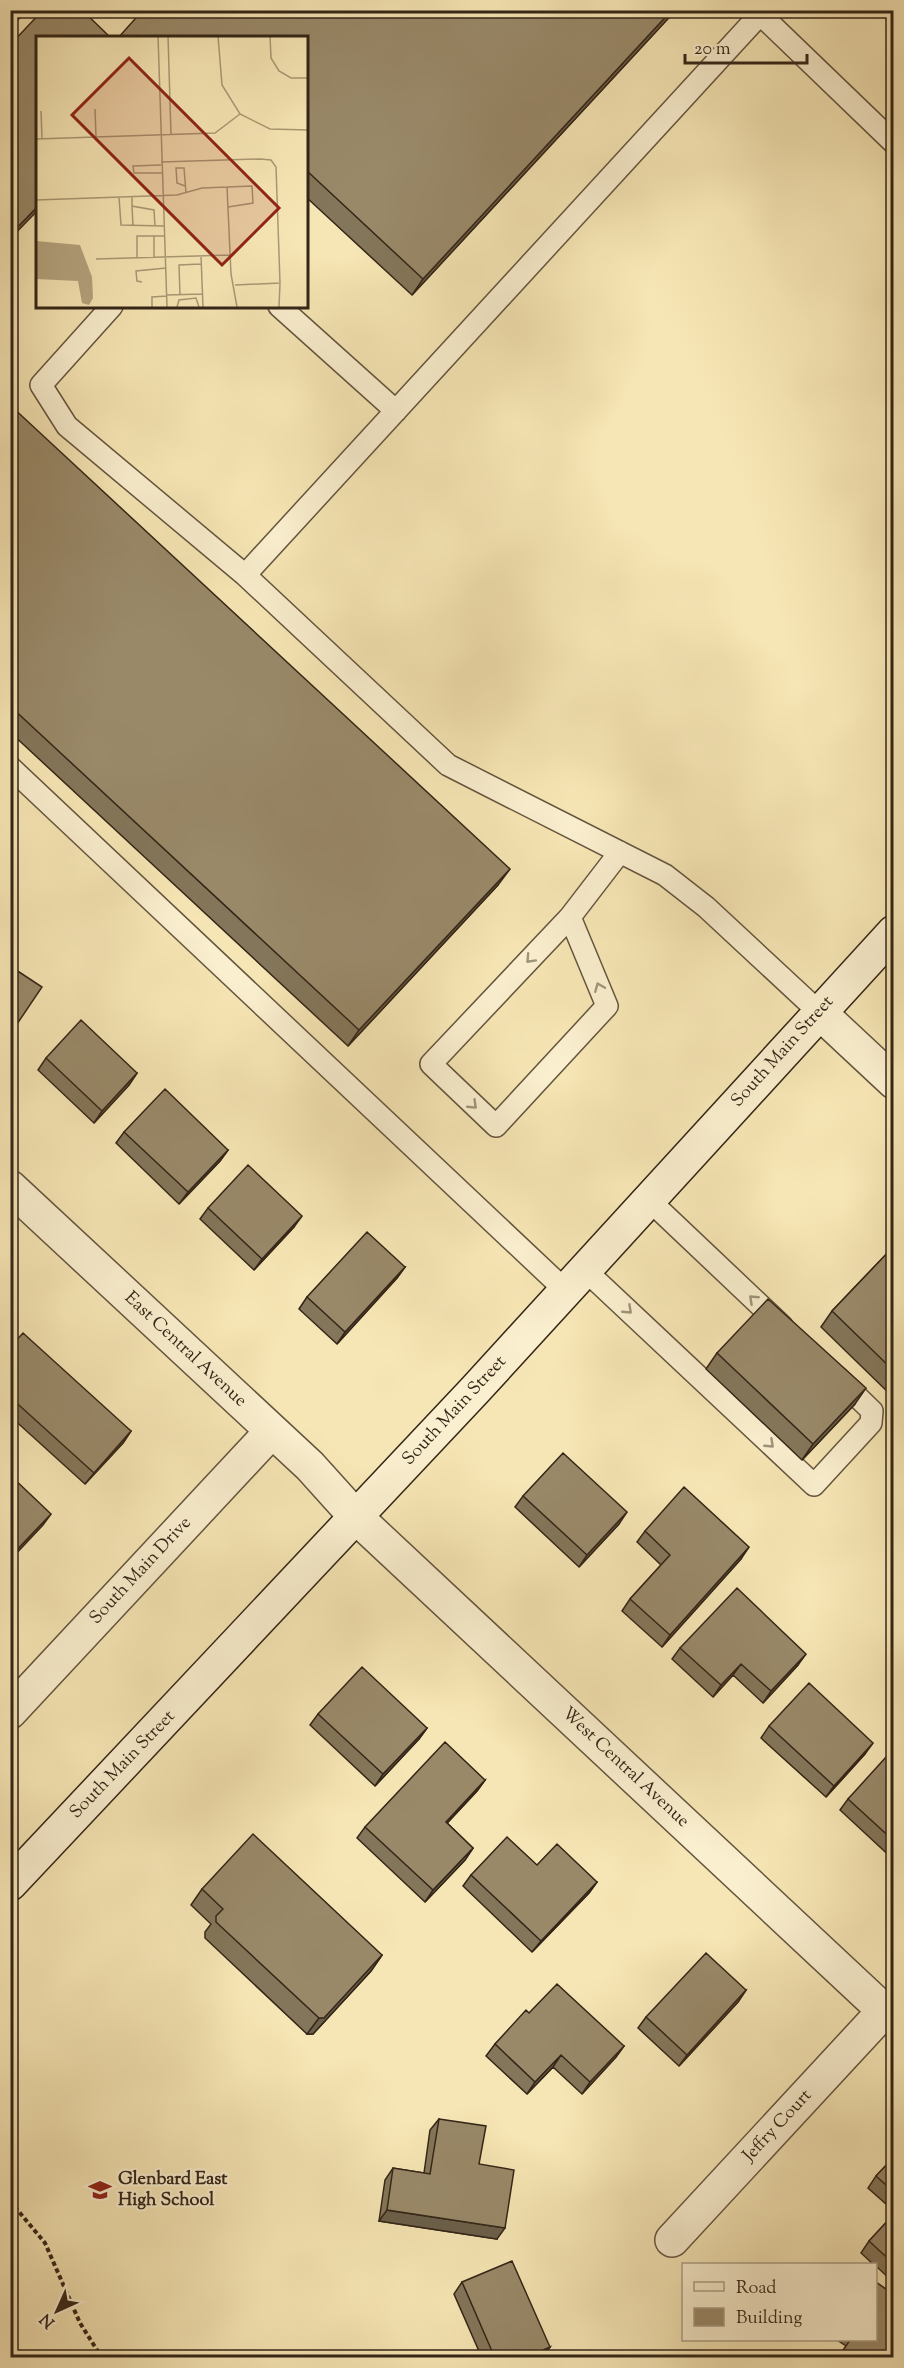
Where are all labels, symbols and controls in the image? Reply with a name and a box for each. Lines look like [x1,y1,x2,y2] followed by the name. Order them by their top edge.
[685,27,806,65] scale bar
[36,36,308,308] inset map
[694,37,731,63] text: 20 m
[526,953,537,963] one-way arrow
[594,982,606,993] one-way arrow
[726,990,840,1114] street label: South Main Street
[466,1097,477,1108] one-way arrow
[118,1286,252,1414] street label: East Central Avenue
[750,1295,760,1306] one-way arrow
[621,1303,631,1314] one-way arrow
[397,1350,513,1472] street label: South Main Street
[762,1436,773,1447] one-way arrow
[84,1511,198,1631] street label: South Main Drive
[555,1702,695,1834] street label: West Central Avenue
[64,1705,182,1825] street label: South Main Street
[737,2084,819,2169] street label: Jeffry Court
[118,2167,228,2214] place label: Glenbard East High School
[87,2177,113,2203] school or university icon: Glenbard East High School
[682,2263,877,2341] legend
[736,2276,776,2302] text: Road
[27,2281,87,2341] north arrow
[736,2306,802,2332] text: Building
[35,2307,61,2332] text: N

